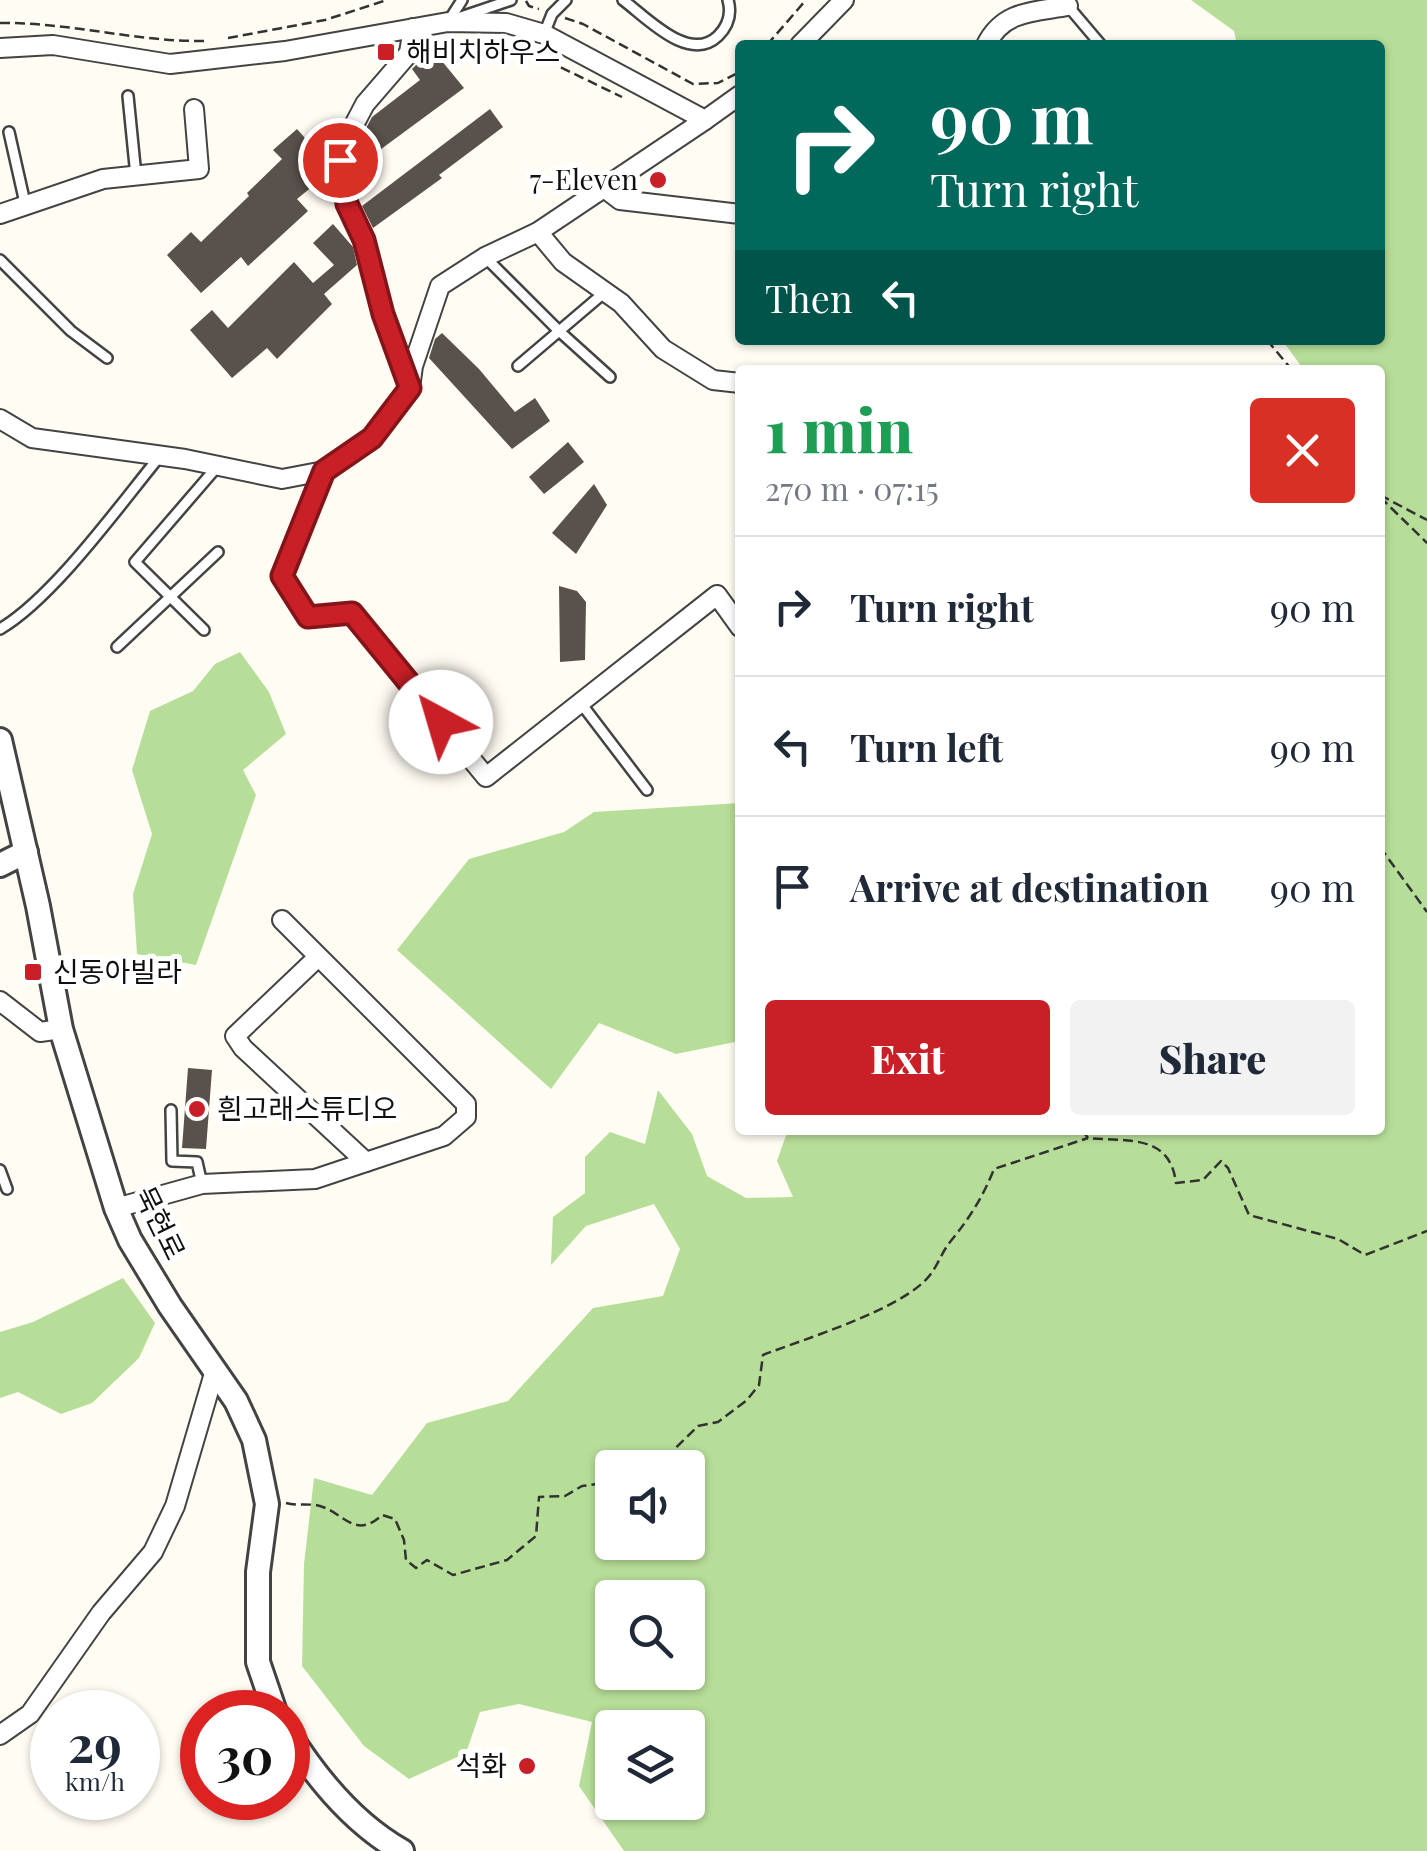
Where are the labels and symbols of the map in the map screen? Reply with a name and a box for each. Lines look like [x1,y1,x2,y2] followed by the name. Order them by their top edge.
[406,32,561,69] place label: 해비치하우스
[375,41,397,63] marker: 해비치하우스
[298,118,383,203] pin
[530,160,638,197] place label: 7-Eleven
[647,169,669,191] marker: 7-Eleven
[389,670,493,774] position arrow
[53,952,182,989] place label: 신동아빌라
[22,961,44,983] marker: 신동아빌라
[217,1089,397,1126] place label: 흰고래스튜디오
[186,1098,208,1120] marker: 흰고래스튜디오
[128,1180,195,1265] street label: 묵현로
[180,1690,310,1820] speed limit sign: 30
[455,1746,507,1783] place label: 석화
[516,1755,538,1777] marker: 석화

